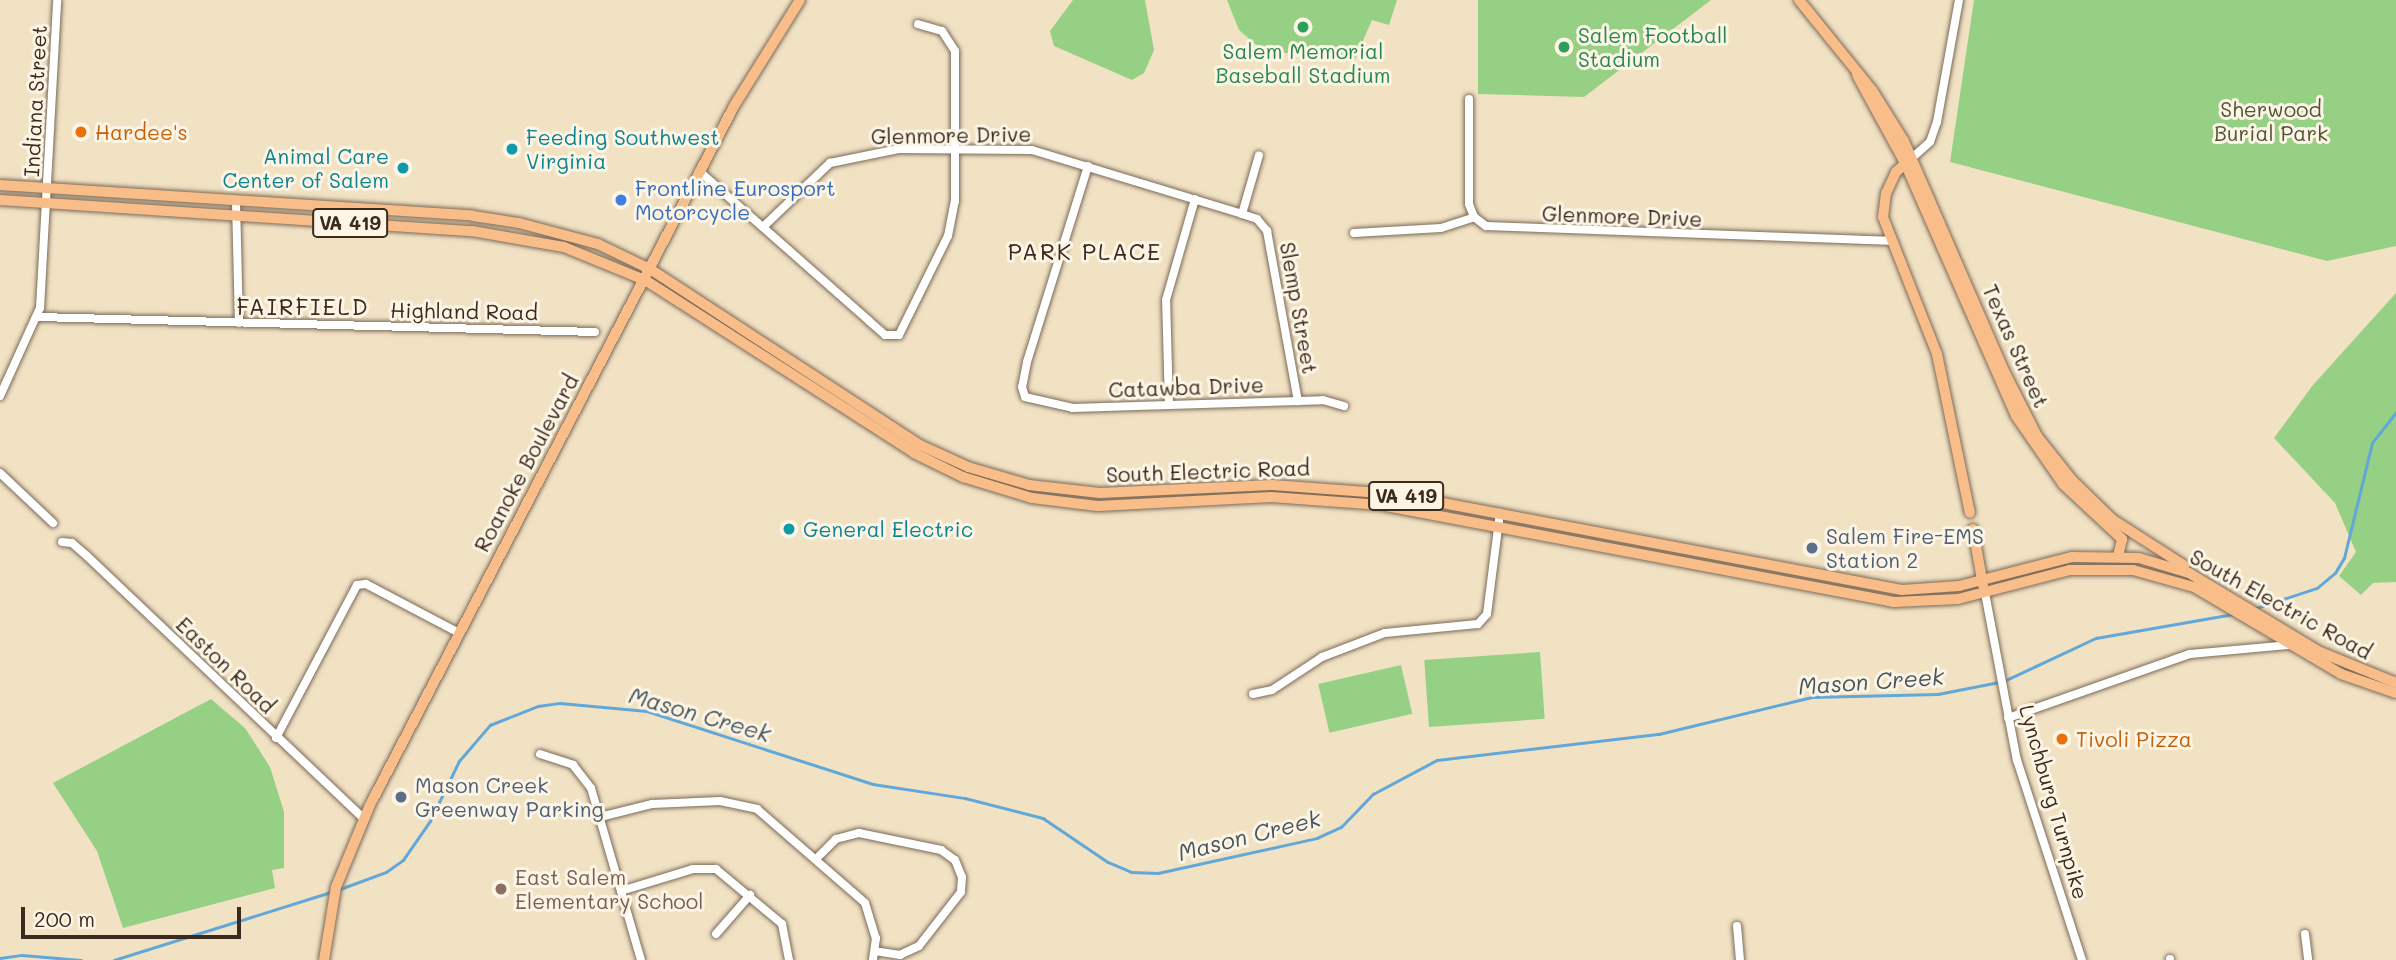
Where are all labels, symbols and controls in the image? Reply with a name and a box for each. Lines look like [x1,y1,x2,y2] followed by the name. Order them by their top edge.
[1295,19,1311,35] marker: Salem Memorial Baseball Stadium
[1578,22,1728,72] place label: Salem Football Stadium
[18,24,52,178] street label: Indiana Street
[1215,38,1391,88] place label: Salem Memorial Baseball Stadium
[1556,39,1572,55] marker: Salem Football Stadium
[2214,96,2328,146] park label: Sherwood Burial Park
[95,119,188,145] place label: Hardee's
[871,121,1031,149] street label: Glenmore Drive
[73,124,89,140] marker: Hardee's
[526,124,720,174] place label: Feeding Southwest Virginia
[504,141,520,157] marker: Feeding Southwest Virginia
[223,143,389,193] place label: Animal Care Center of Salem
[395,160,411,176] marker: Animal Care Center of Salem
[635,175,836,225] place label: Frontline Eurosport Motorcycle
[613,192,629,208] marker: Frontline Eurosport Motorcycle
[1541,201,1703,231] street label: Glenmore Drive
[312,208,388,238] road number: VA 419
[1009,237,1161,265] district label: PARK PLACE
[1275,240,1323,376] street label: Slemp Street
[1978,280,2054,412] street label: Texas Street
[238,292,368,320] district label: FAIRFIELD
[390,297,538,325] street label: Highland Road
[469,370,583,556] street label: Roanoke Boulevard
[1108,372,1264,402] street label: Catawba Drive
[1106,455,1310,487] street label: South Electric Road
[1368,481,1444,512] road number: VA 419
[803,516,973,542] place label: General Electric
[781,521,797,537] marker: General Electric
[1826,523,1984,573] place label: Salem Fire-EMS Station 2
[1804,540,1820,556] marker: Salem Fire-EMS Station 2
[2186,544,2376,664] street label: South Electric Road
[171,612,281,718] street label: Easton Road
[1797,662,1945,700] water label: Mason Creek
[626,681,774,747] water label: Mason Creek
[2014,702,2094,902] street label: Lynchburg Turnpike
[2076,726,2192,752] place label: Tivoli Pizza
[2054,731,2070,747] marker: Tivoli Pizza
[415,772,604,822] place label: Mason Creek Greenway Parking
[393,789,409,805] marker: Mason Creek Greenway Parking
[1175,804,1323,866] water label: Mason Creek
[515,864,703,914] place label: East Salem Elementary School
[493,881,509,897] marker: East Salem Elementary School
[24,894,245,938] scale bar
[34,905,95,932] text: 200 m

